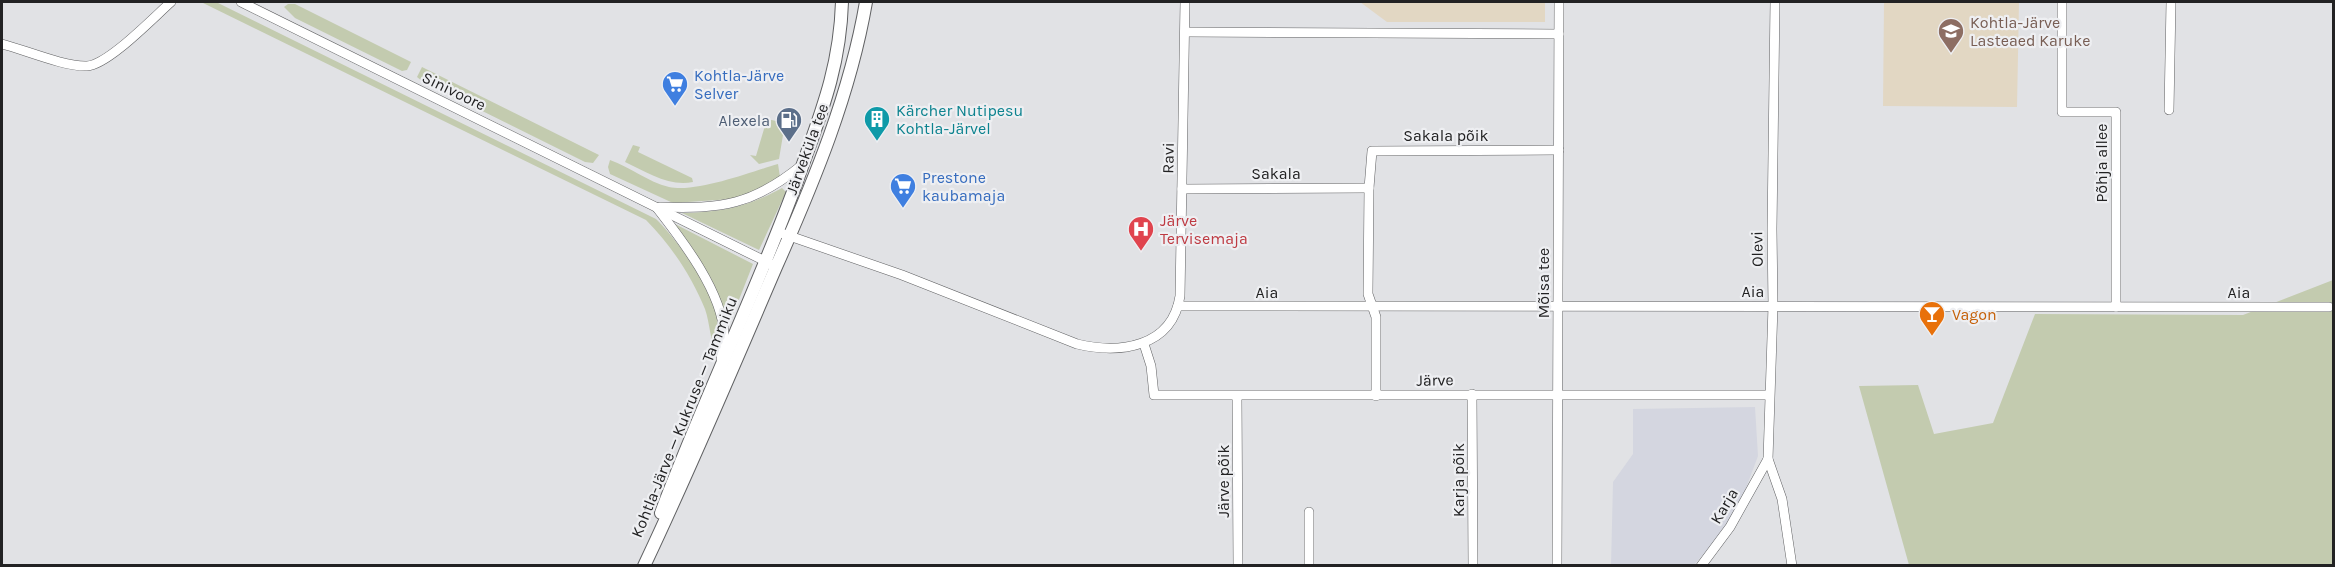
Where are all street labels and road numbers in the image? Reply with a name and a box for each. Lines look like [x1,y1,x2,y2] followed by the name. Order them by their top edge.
[419,67,489,115] street label: Sinivoore
[782,101,832,197] street label: Järveküla tee
[2092,123,2111,203] street label: Põhja allee
[1403,126,1489,145] street label: Sakala põik
[1158,142,1178,174] street label: Ravi
[1251,164,1301,183] street label: Sakala
[1747,231,1767,267] street label: Olevi
[1534,248,1553,318] street label: Mõisa tee
[1742,282,1764,301] street label: Aia
[1256,283,1278,302] street label: Aia
[2228,283,2250,302] street label: Aia
[627,294,741,540] street label: Kohtla-Järve — Kukruse — Tammiku
[1416,370,1454,390] street label: Järve
[1449,443,1468,517] street label: Karja põik
[1214,445,1233,517] street label: Järve põik
[1706,485,1742,527] street label: Karja

